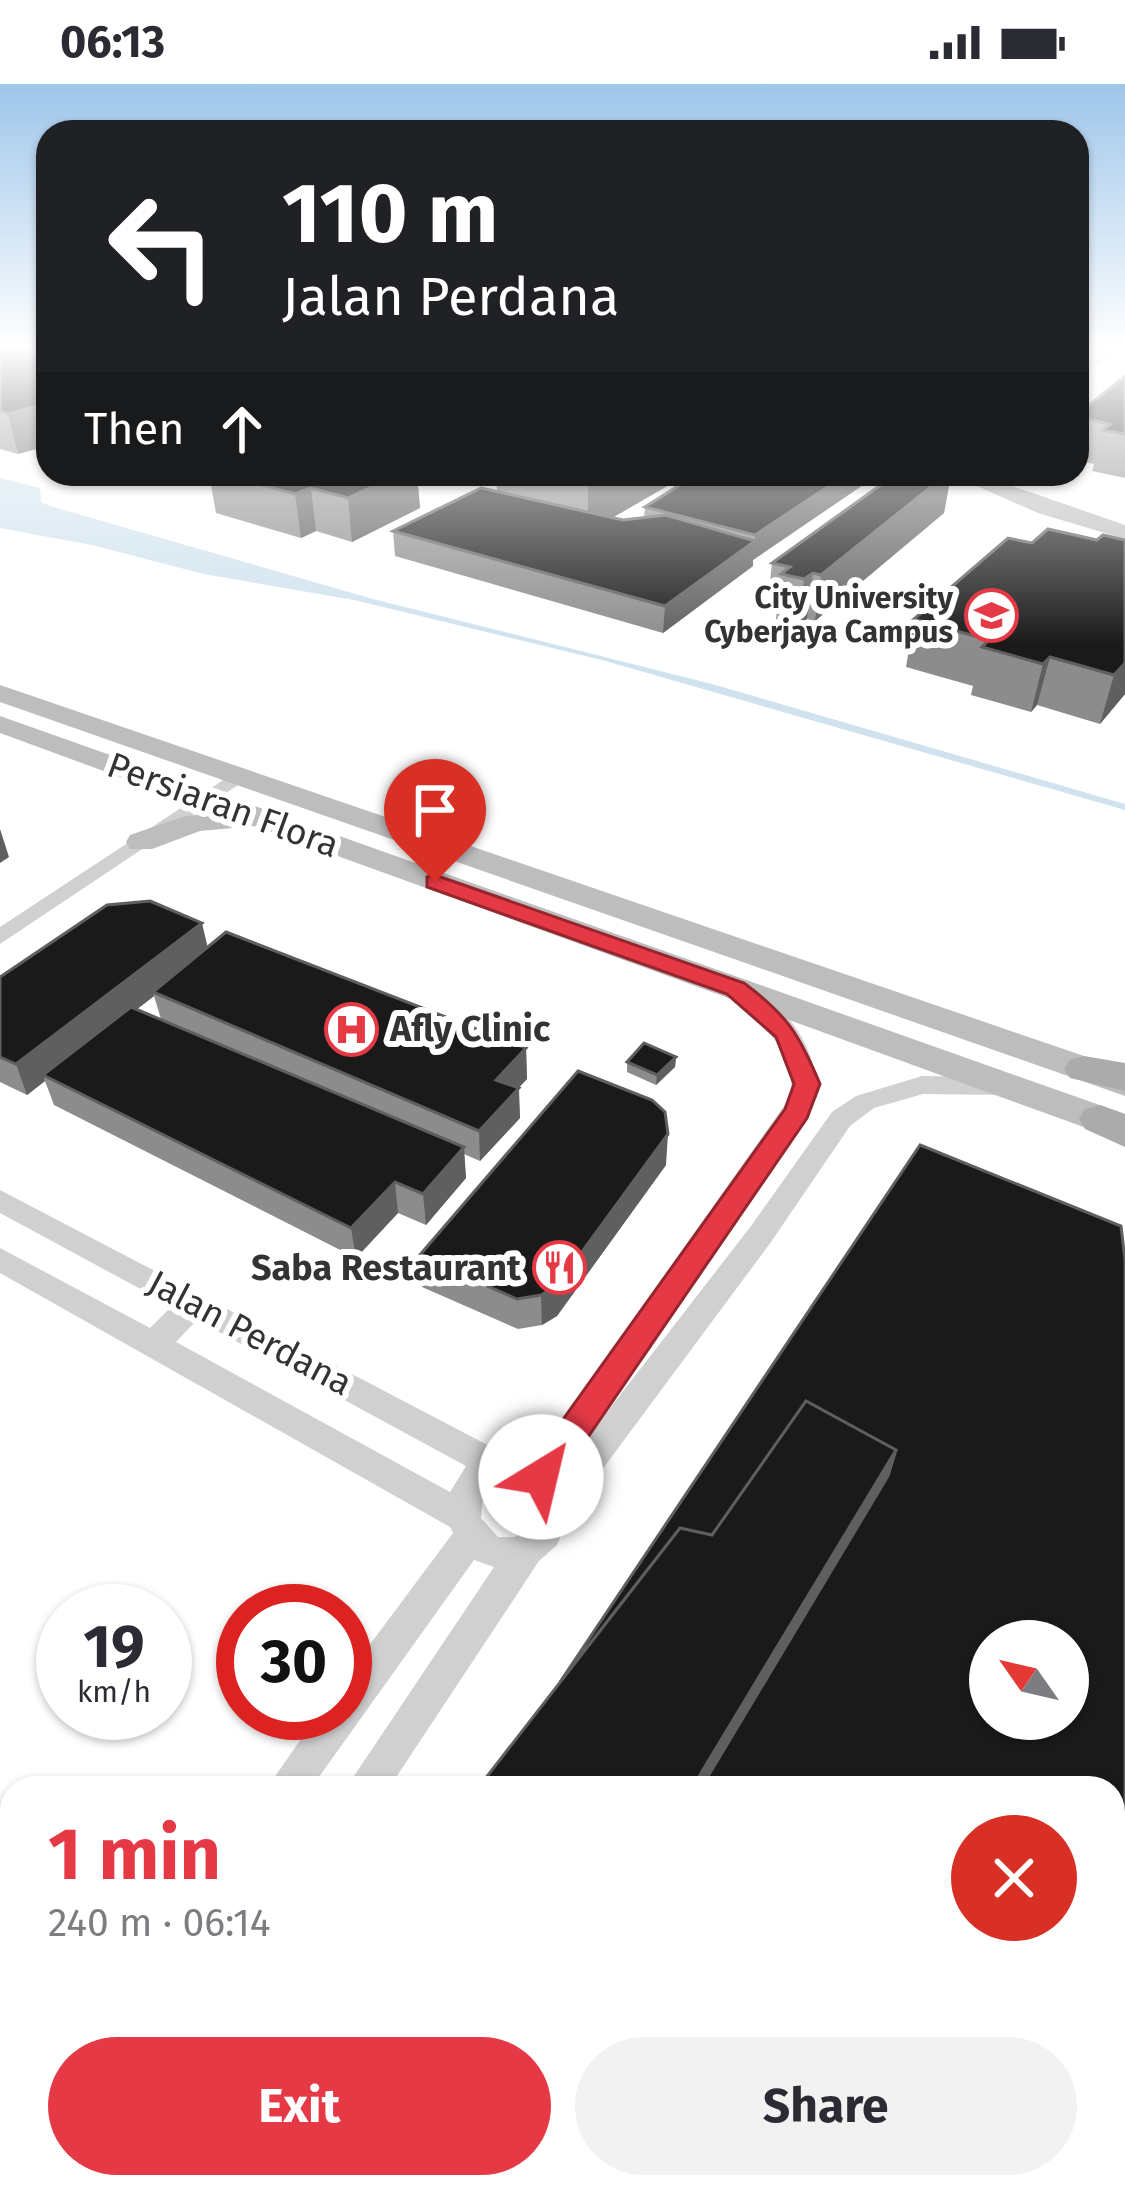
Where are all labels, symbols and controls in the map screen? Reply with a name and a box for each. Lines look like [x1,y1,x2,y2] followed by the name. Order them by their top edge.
[60,15,165,69] text: 06:13
[282,163,498,264] text: 110 m
[84,168,240,324] icon: left
[282,265,619,329] text: Jalan Perdana
[209,396,275,462] icon: ahead
[84,402,185,456] text: Then
[704,580,953,650] place label: City University Cyberjaya Campus
[964,587,1020,643] school or university icon: City University Cyberjaya Campus
[101,743,345,867] street label: Persiaran Flora
[384,759,486,882] pin
[402,777,468,843] icon: arrive
[323,1001,379,1057] hospital icon: Afly Clinic
[389,1007,551,1051] place label: Afly Clinic
[532,1240,588,1296] restaurant icon: Saba Restaurant
[251,1246,522,1290] place label: Saba Restaurant
[140,1261,360,1405] street label: Jalan Perdana
[478,1414,604,1540] position arrow
[216,1584,372,1740] speed limit sign: 30
[83,1611,145,1683] text: 19
[969,1620,1089,1740] north arrow
[969,1620,1089,1740] map controls
[77,1674,151,1710] text: km/h
[48,1812,221,1898] text: 1 min
[951,1815,1077,1941] button: close
[48,1900,271,1946] text: 240 m · 06:14
[48,2037,551,2175] button: Exit
[575,2037,1077,2175] button: Share

